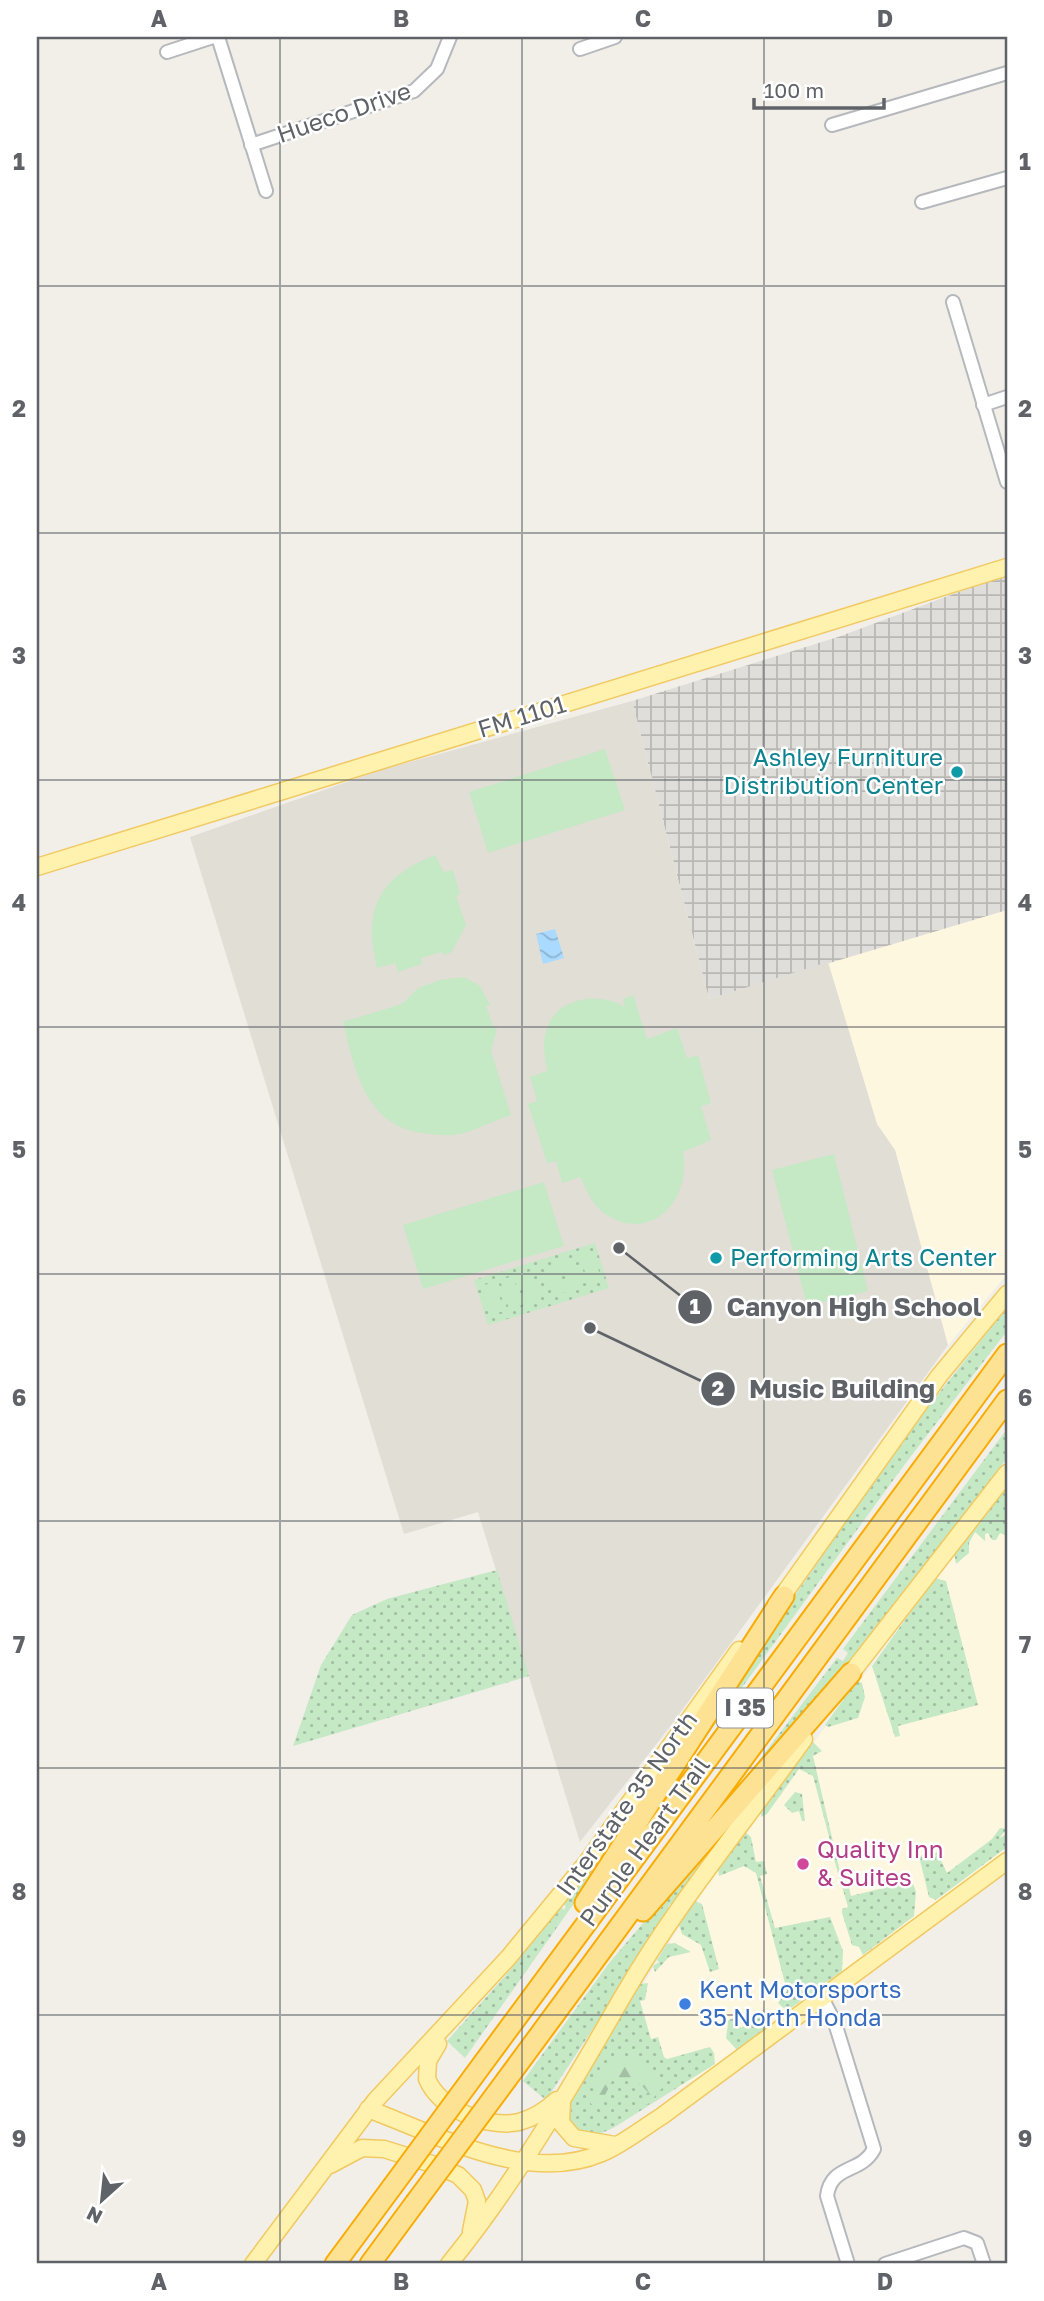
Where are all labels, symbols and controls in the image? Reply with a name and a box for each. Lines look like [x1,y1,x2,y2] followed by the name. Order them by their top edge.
[151,4,168,32] text: A
[393,4,409,32] text: B
[635,4,651,32] text: C
[877,4,893,32] text: D
[754,66,883,110] scale bar
[273,75,414,148] street label: Hueco Drive
[764,77,824,103] text: 100 m
[13,147,25,175] text: 1
[1019,147,1031,175] text: 1
[12,394,26,422] text: 2
[1018,394,1032,422] text: 2
[12,641,26,669] text: 3
[1018,641,1032,669] text: 3
[474,688,569,743] street label: FM 1101
[724,742,943,799] place label: Ashley Furniture Distribution Center
[949,764,965,780] marker: Ashley Furniture Distribution Center
[12,888,26,916] text: 4
[1018,888,1032,916] text: 4
[12,1135,26,1163] text: 5
[1018,1135,1032,1163] text: 5
[730,1242,997,1271] place label: Performing Arts Center
[708,1250,724,1266] marker: Performing Arts Center
[678,1283,995,1330] callout: Canyon High School
[727,1291,982,1322] text: Canyon High School
[690,1293,701,1319] text: 1
[700,1365,949,1412] callout: Music Building
[749,1373,935,1404] text: Music Building
[712,1375,725,1401] text: 2
[12,1383,26,1411] text: 6
[1018,1383,1032,1411] text: 6
[13,1630,25,1658] text: 7
[1019,1630,1031,1658] text: 7
[717,1688,773,1728] road number: I 35
[549,1705,702,1901] street label: Interstate 35 North
[573,1751,715,1932] street label: Purple Heart Trail
[817,1834,944,1891] place label: Quality Inn & Suites
[795,1856,811,1872] marker: Quality Inn & Suites
[12,1877,26,1905] text: 8
[1018,1877,1032,1905] text: 8
[699,1974,902,2031] place label: Kent Motorsports 35 North Honda
[677,1996,693,2012] marker: Kent Motorsports 35 North Honda
[12,2124,26,2152] text: 9
[1018,2124,1032,2152] text: 9
[66,2164,136,2234] north arrow
[82,2202,106,2229] text: N
[151,2267,168,2295] text: A
[393,2267,409,2295] text: B
[635,2267,651,2295] text: C
[877,2267,893,2295] text: D

